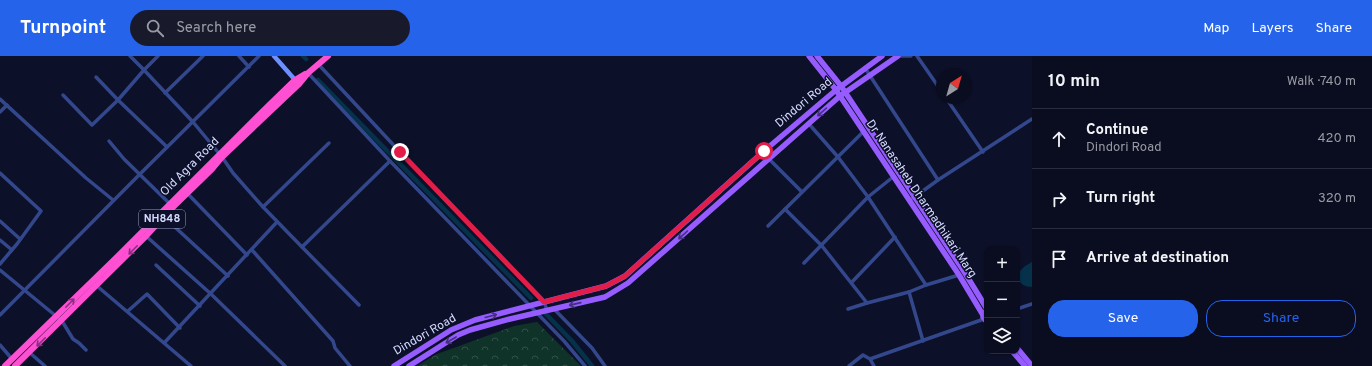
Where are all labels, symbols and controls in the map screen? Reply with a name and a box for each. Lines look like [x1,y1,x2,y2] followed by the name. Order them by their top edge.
[130,10,410,46] search box
[20,16,106,40] text: Turnpoint
[144,17,166,39] icon: search
[176,19,256,38] text: Search here
[1203,20,1229,37] text: Map
[1251,20,1293,37] text: Layers
[1315,20,1352,37] text: Share
[936,68,972,104] north arrow
[1048,71,1100,93] text: 10 min
[772,74,836,132] street label: Dindori Road
[1287,74,1356,90] text: Walk · 740 m
[817,107,827,116] one-way arrow
[862,117,980,281] street label: Dr Nanasaheb Dharmadhikari Marg
[1086,121,1148,140] text: Continue
[1048,128,1070,150] icon: ahead
[1318,131,1356,147] text: 420 m
[157,134,223,200] street label: Old Agra Road
[1086,140,1162,156] text: Dindori Road
[755,142,773,160] route start
[391,143,409,161] route end
[1048,188,1070,210] icon: right
[1086,189,1155,208] text: Turn right
[1318,191,1356,207] text: 320 m
[139,210,185,228] road number: NH848
[677,231,688,240] one-way arrow
[128,245,138,255] one-way arrow
[984,246,1020,354] map controls
[984,246,1020,282] button: +
[1048,248,1070,270] icon: arrive
[1086,249,1229,268] text: Arrive at destination
[984,282,1020,318] button: −
[65,298,75,308] one-way arrow
[569,300,582,308] one-way arrow
[1048,300,1198,337] button: Save
[1206,300,1356,337] button: Share
[391,311,459,359] street label: Dindori Road
[484,312,497,319] one-way arrow
[984,318,1020,354] button: layers
[445,336,457,344] one-way arrow
[36,337,46,346] one-way arrow

